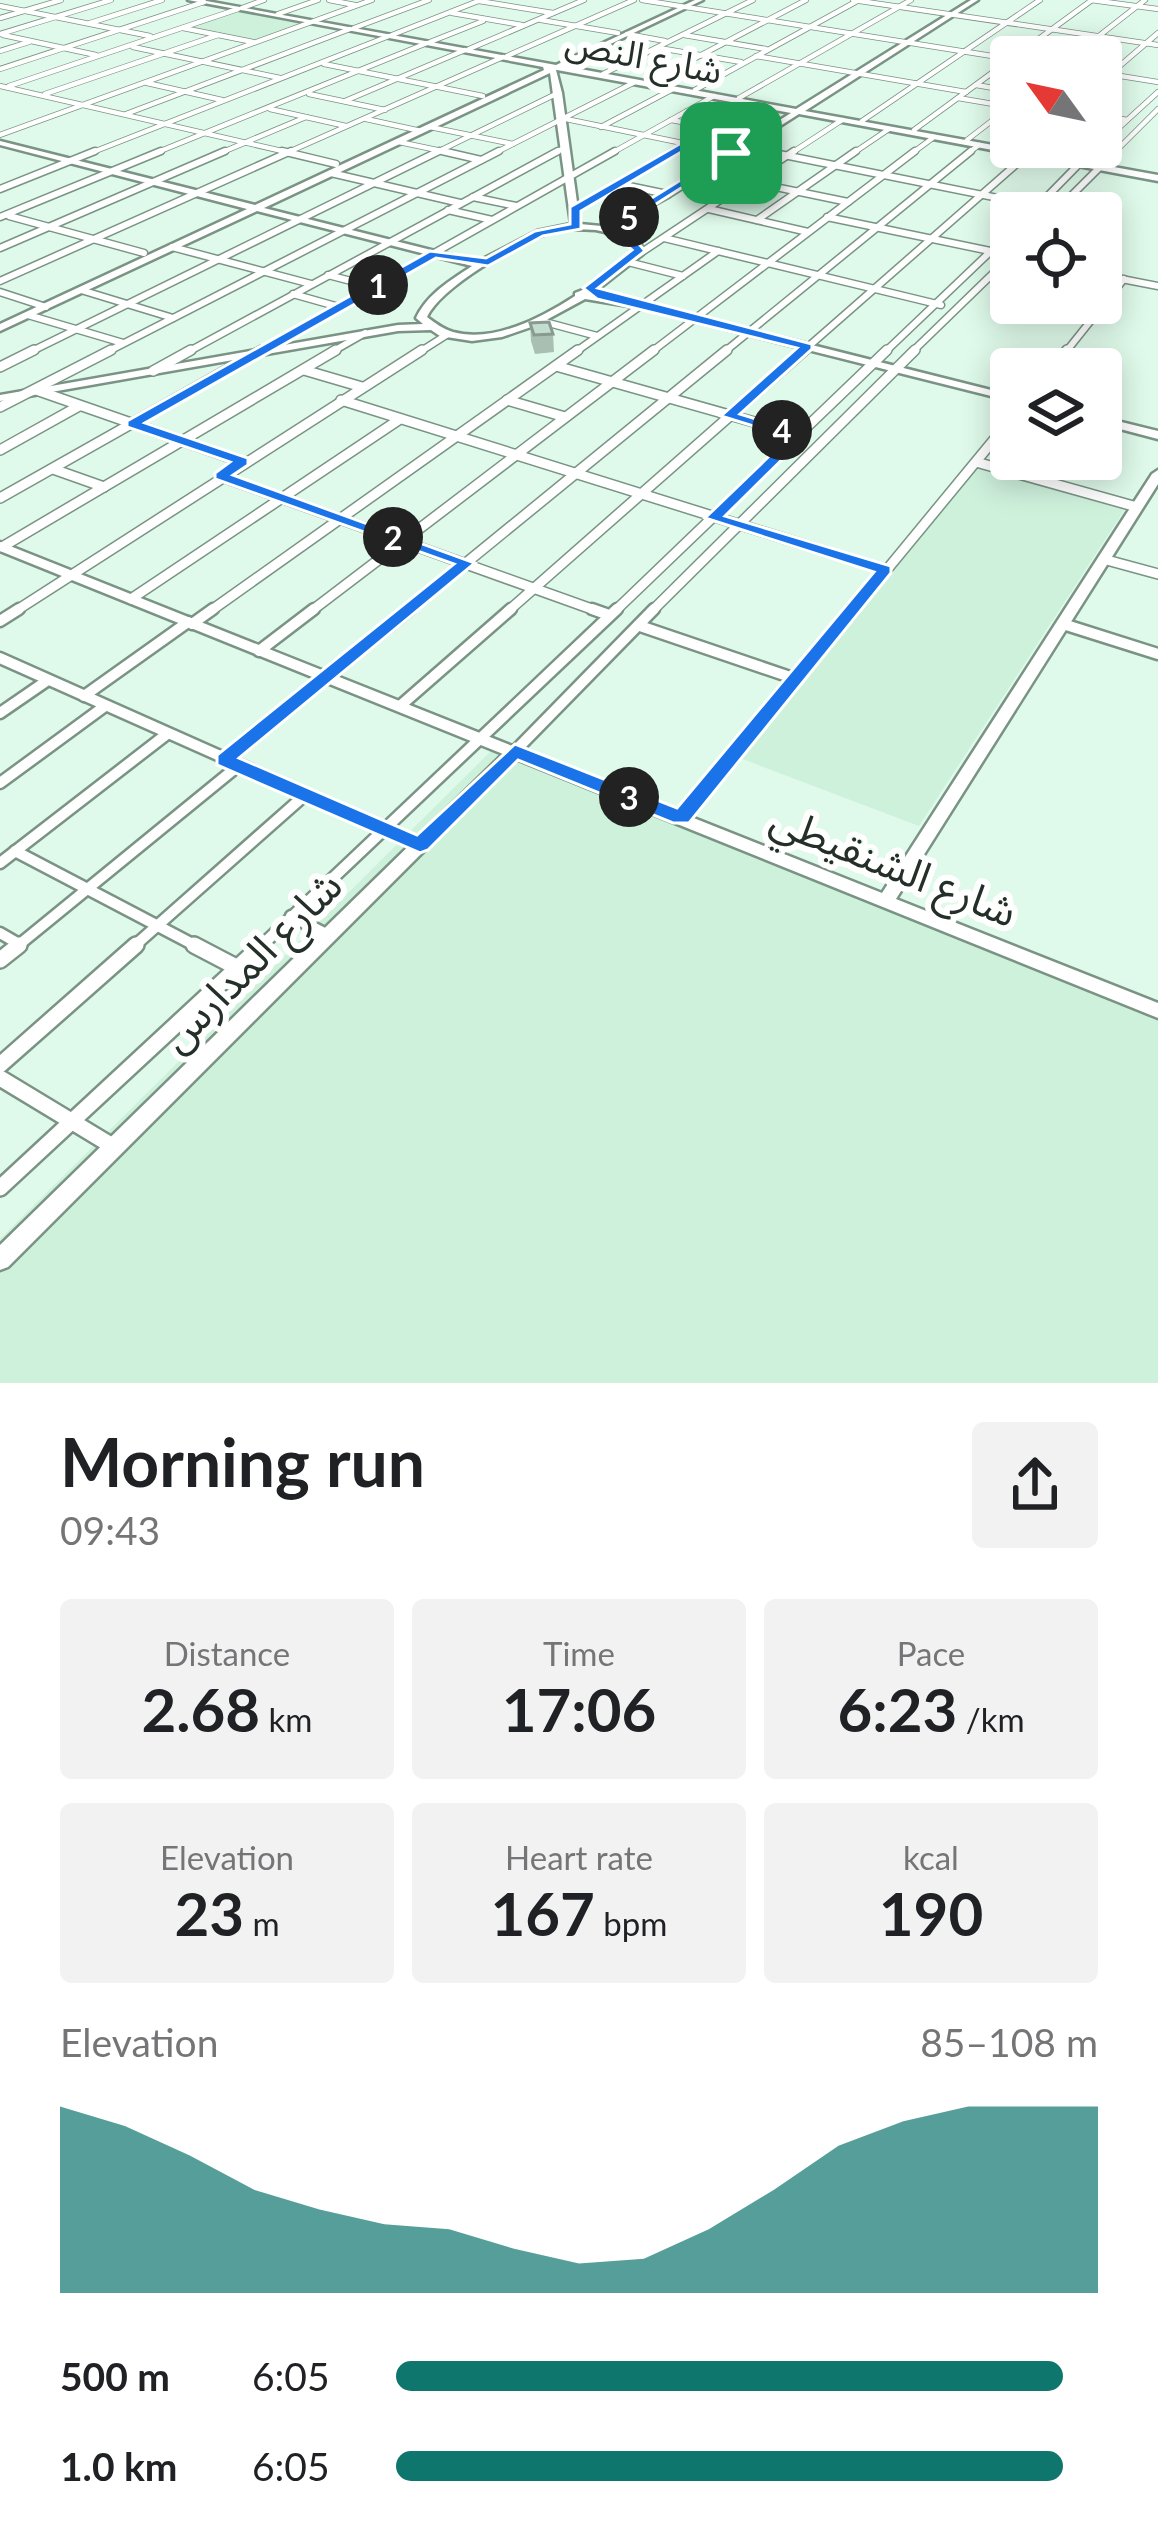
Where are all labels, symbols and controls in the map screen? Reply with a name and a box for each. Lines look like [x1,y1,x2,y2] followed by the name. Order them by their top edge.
[561,18,726,98] street label: شارع النص
[990,36,1122,168] north arrow
[990,36,1122,480] map controls
[680,102,782,204] pin
[698,120,764,186] icon: arrive
[599,187,659,247] pin: 5
[990,192,1122,324] button: locate
[619,197,639,237] text: 5
[348,255,408,315] pin: 1
[368,265,388,305] text: 1
[990,348,1122,480] button: layers
[752,400,812,460] pin: 4
[772,410,792,450] text: 4
[363,507,423,567] pin: 2
[383,517,403,557] text: 2
[599,767,659,827] pin: 3
[619,777,639,817] text: 3
[761,792,1025,944] street label: شارع الشنقيطي
[150,860,357,1067] street label: شارع المدارس
[60,1422,425,1501] text: Morning run
[972,1422,1098,1548] button: share
[60,1507,160,1553] text: 09:43
[164,1633,290,1673] text: Distance
[543,1633,615,1673] text: Time
[897,1633,965,1673] text: Pace
[141,1673,260,1745] text: 2.68
[502,1673,656,1745] text: 17:06
[837,1673,957,1745] text: 6:23
[260,1699,313,1739] text: km
[957,1699,1025,1739] text: /km
[160,1837,294,1877] text: Elevation
[505,1837,653,1877] text: Heart rate
[903,1837,959,1877] text: kcal
[174,1877,244,1949] text: 23
[491,1877,595,1949] text: 167
[879,1877,983,1949] text: 190
[244,1903,280,1943] text: m
[595,1903,667,1943] text: bpm
[60,2019,218,2065] text: Elevation
[920,2019,1098,2065] text: 85–108 m
[60,2353,170,2399] text: 500 m
[252,2353,330,2399] text: 6:05
[60,2443,178,2489] text: 1.0 km
[252,2443,330,2489] text: 6:05

